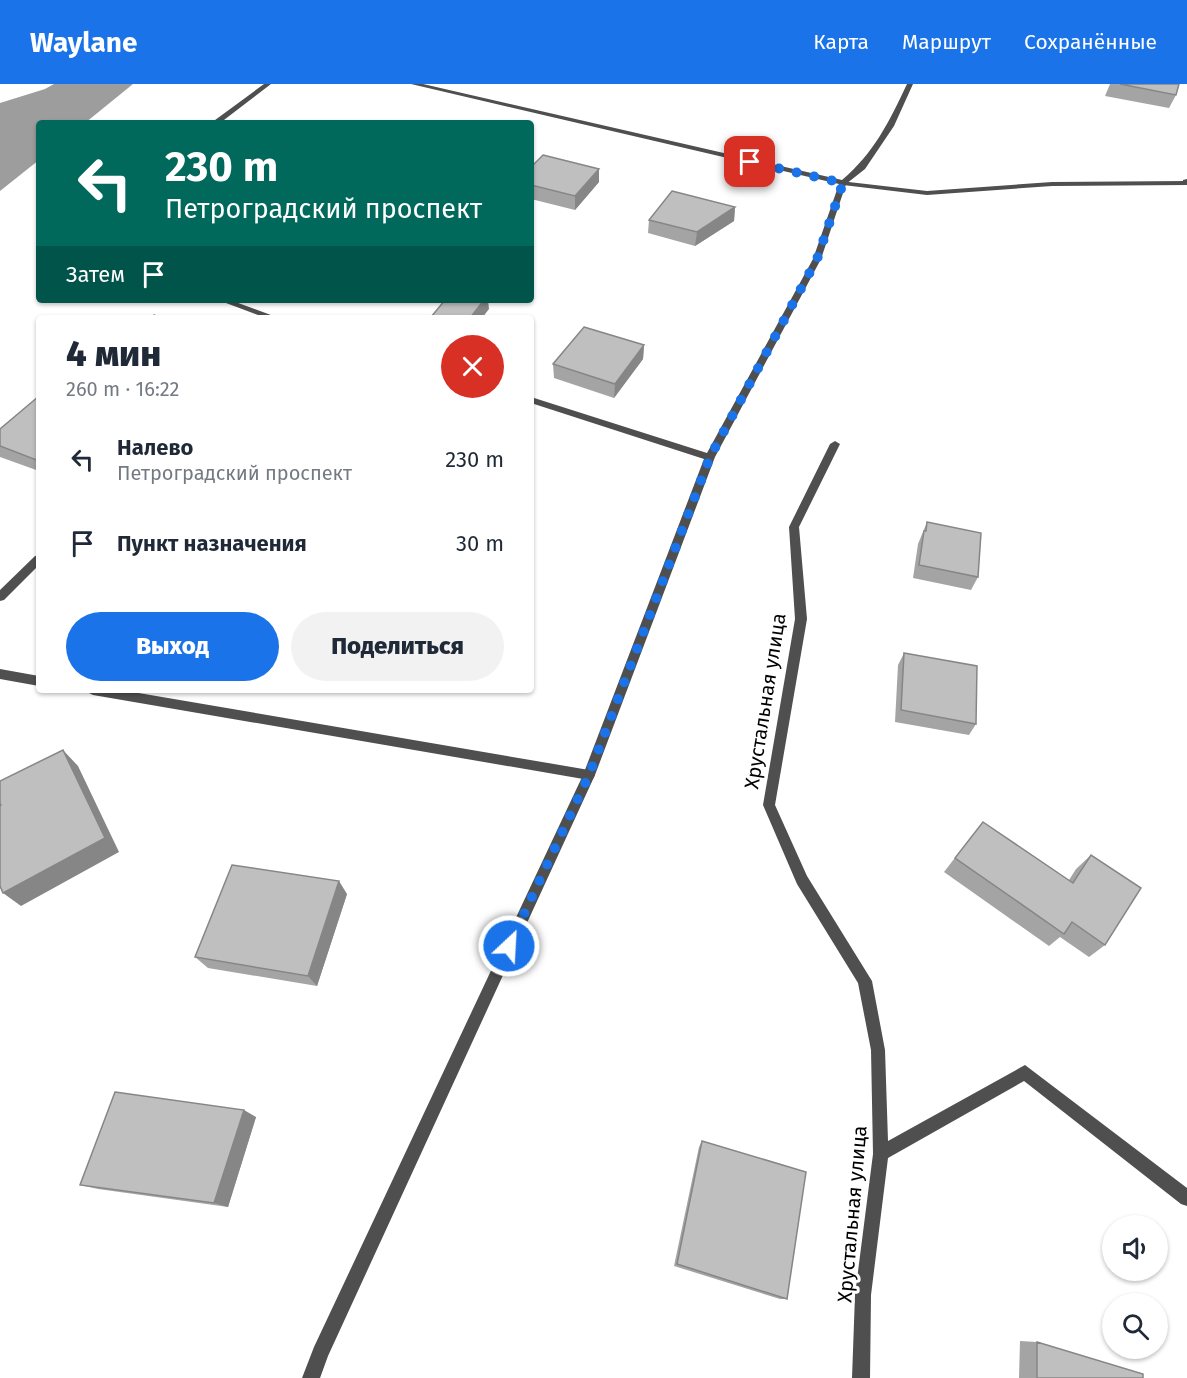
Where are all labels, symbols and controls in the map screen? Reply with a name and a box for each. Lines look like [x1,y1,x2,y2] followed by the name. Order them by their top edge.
[30,26,137,59] text: Waylane
[813,29,869,55] text: Карта
[902,29,991,55] text: Маршрут
[1024,29,1157,55] text: Сохранённые
[724,136,775,187] pin
[165,142,278,192] text: 230 m
[66,144,144,222] icon: left
[733,145,766,178] icon: arrive
[165,193,482,225] text: Петроградский проспект
[137,258,170,291] icon: arrive
[66,261,125,288] text: Затем
[66,332,161,376] text: 4 мин
[441,335,504,398] button: close
[66,377,179,401] text: 260 m · 16:22
[117,434,193,461] text: Налево
[66,443,99,476] icon: left
[445,446,504,473] text: 230 m
[117,461,352,485] text: Петроградский проспект
[66,527,99,560] icon: arrive
[117,530,307,557] text: Пункт назначения
[456,530,504,557] text: 30 m
[739,611,791,791] street label: Хрустальная улица
[66,612,279,681] button: Выход
[291,612,504,681] button: Поделиться
[477,914,541,978] position arrow
[832,1124,872,1304] street label: Хрустальная улица
[1102,1215,1168,1359] map controls
[1102,1215,1168,1281] button: sound
[1102,1293,1168,1359] button: search

